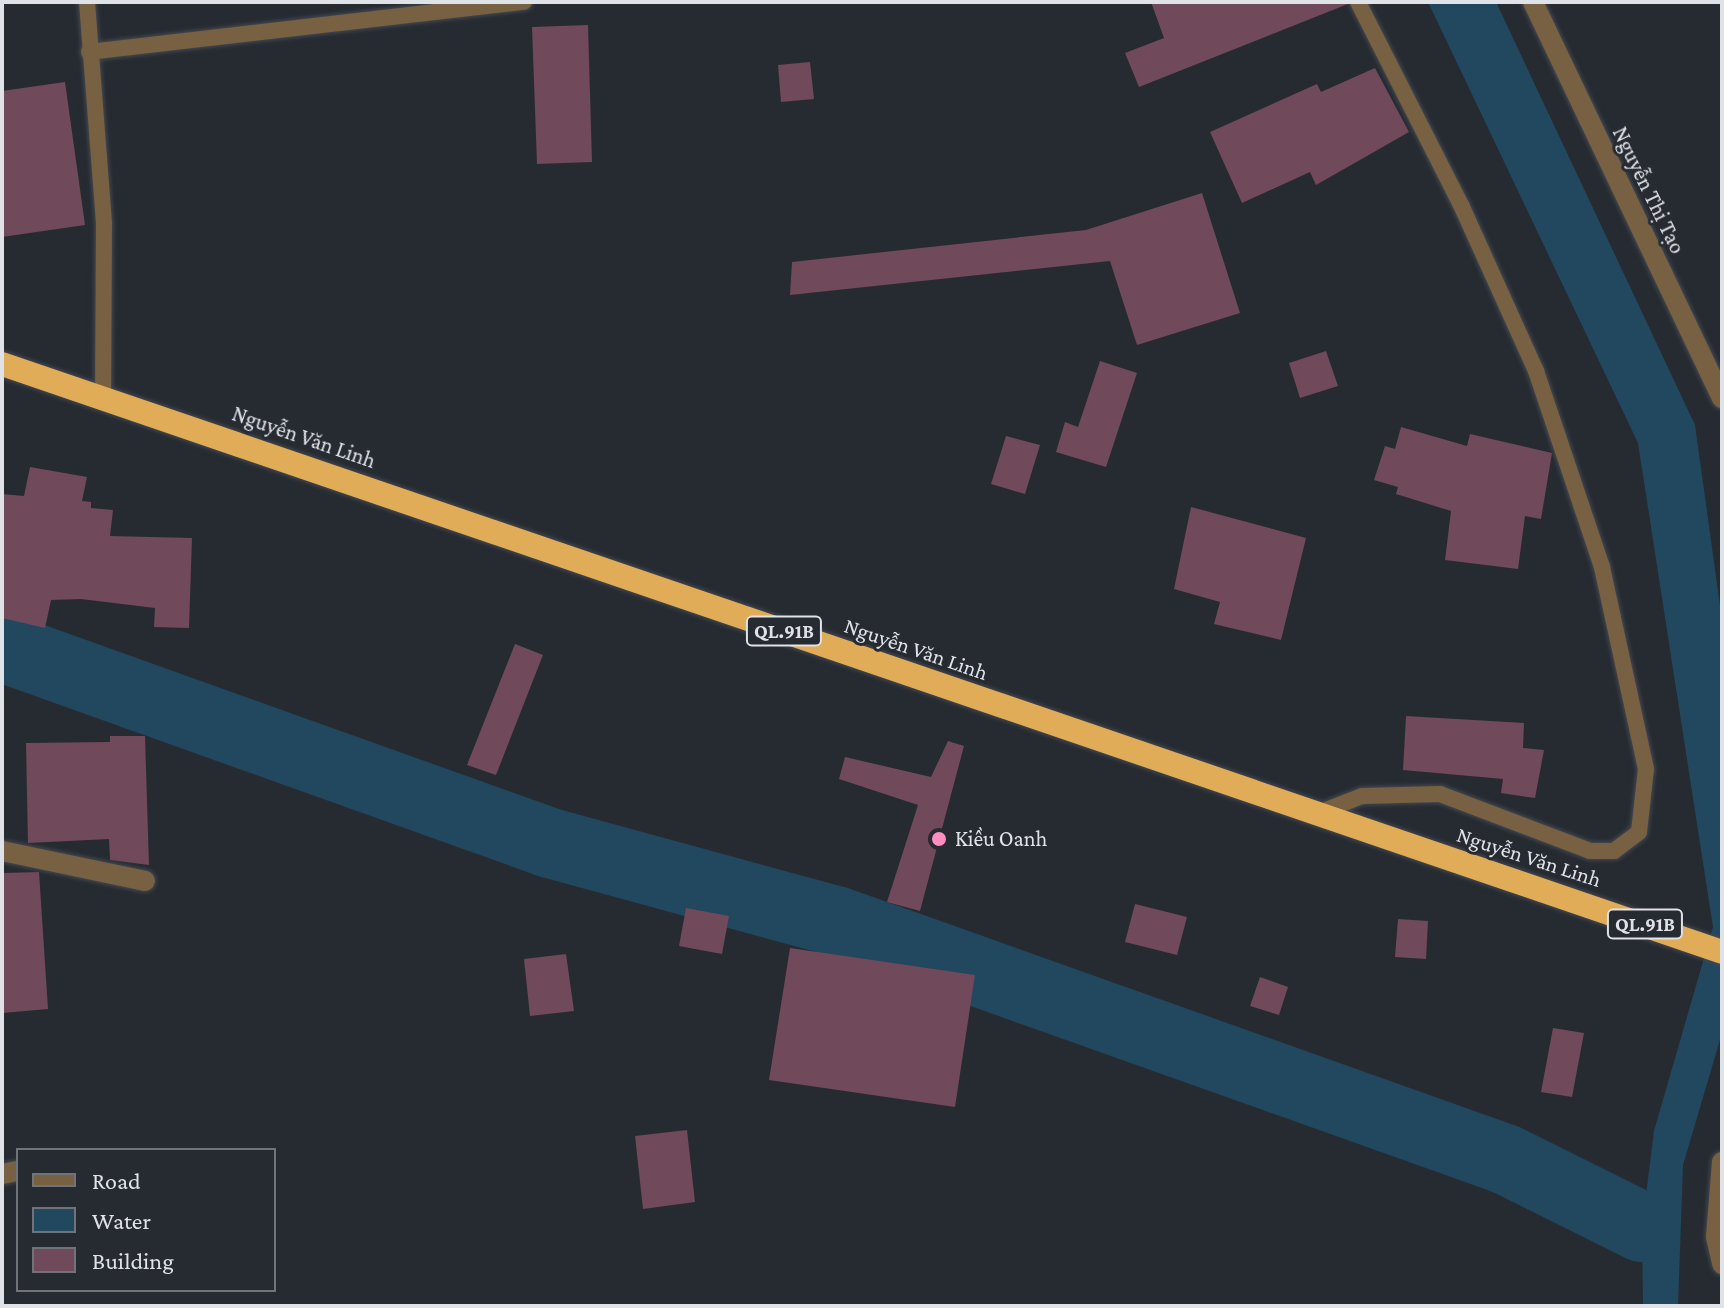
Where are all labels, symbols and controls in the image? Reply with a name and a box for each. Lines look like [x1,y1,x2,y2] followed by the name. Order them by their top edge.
[1607,122,1691,258] street label: Nguyễn Thị Tạo
[229,400,379,474] street label: Nguyễn Văn Linh
[841,612,991,686] street label: Nguyễn Văn Linh
[744,615,824,647] road number: QL.91B
[1454,821,1604,893] street label: Nguyễn Văn Linh
[955,826,1047,852] place label: Kiều Oanh
[930,830,948,848] marker: Kiều Oanh
[1605,908,1685,940] road number: QL.91B
[16,1148,276,1292] legend
[92,1167,141,1194] text: Road
[92,1207,151,1234] text: Water
[92,1247,174,1274] text: Building

